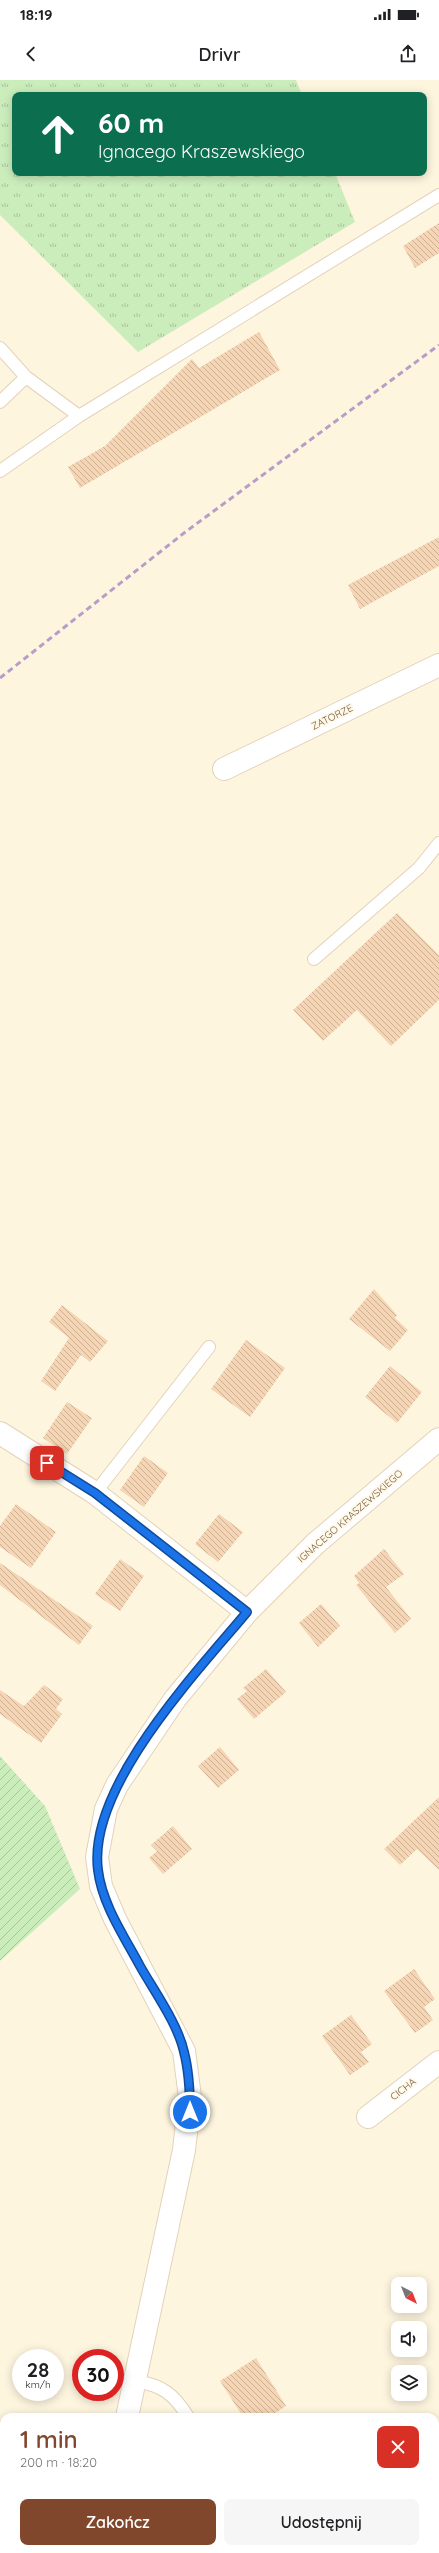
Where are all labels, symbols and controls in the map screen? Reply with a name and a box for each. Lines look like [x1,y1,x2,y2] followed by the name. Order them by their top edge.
[20,5,53,24] text: 18:19
[20,43,42,65] icon: back
[199,43,240,66] text: Drivr
[397,43,419,65] icon: share
[98,105,164,140] text: 60 m
[32,108,84,160] icon: ahead
[98,140,305,163] text: Ignacego Kraszewskiego
[309,701,355,733] street label: ZATORZE
[30,1446,64,1480] pin
[36,1452,58,1474] icon: arrive
[295,1467,405,1565] street label: IGNACEGO KRASZEWSKIEGO
[387,2075,419,2103] street label: CICHA
[169,2091,211,2133] position arrow
[391,2277,427,2313] north arrow
[391,2277,427,2401] map controls
[391,2321,427,2357] button: sound
[72,2349,124,2401] speed limit sign: 30
[27,2357,49,2382] text: 28
[391,2365,427,2401] button: layers
[25,2378,51,2391] text: km/h
[20,2424,78,2454] text: 1 min
[377,2426,419,2468] button: close
[20,2454,97,2470] text: 200 m · 18:20
[20,2499,216,2545] button: Zakończ
[224,2499,419,2545] button: Udostępnij

